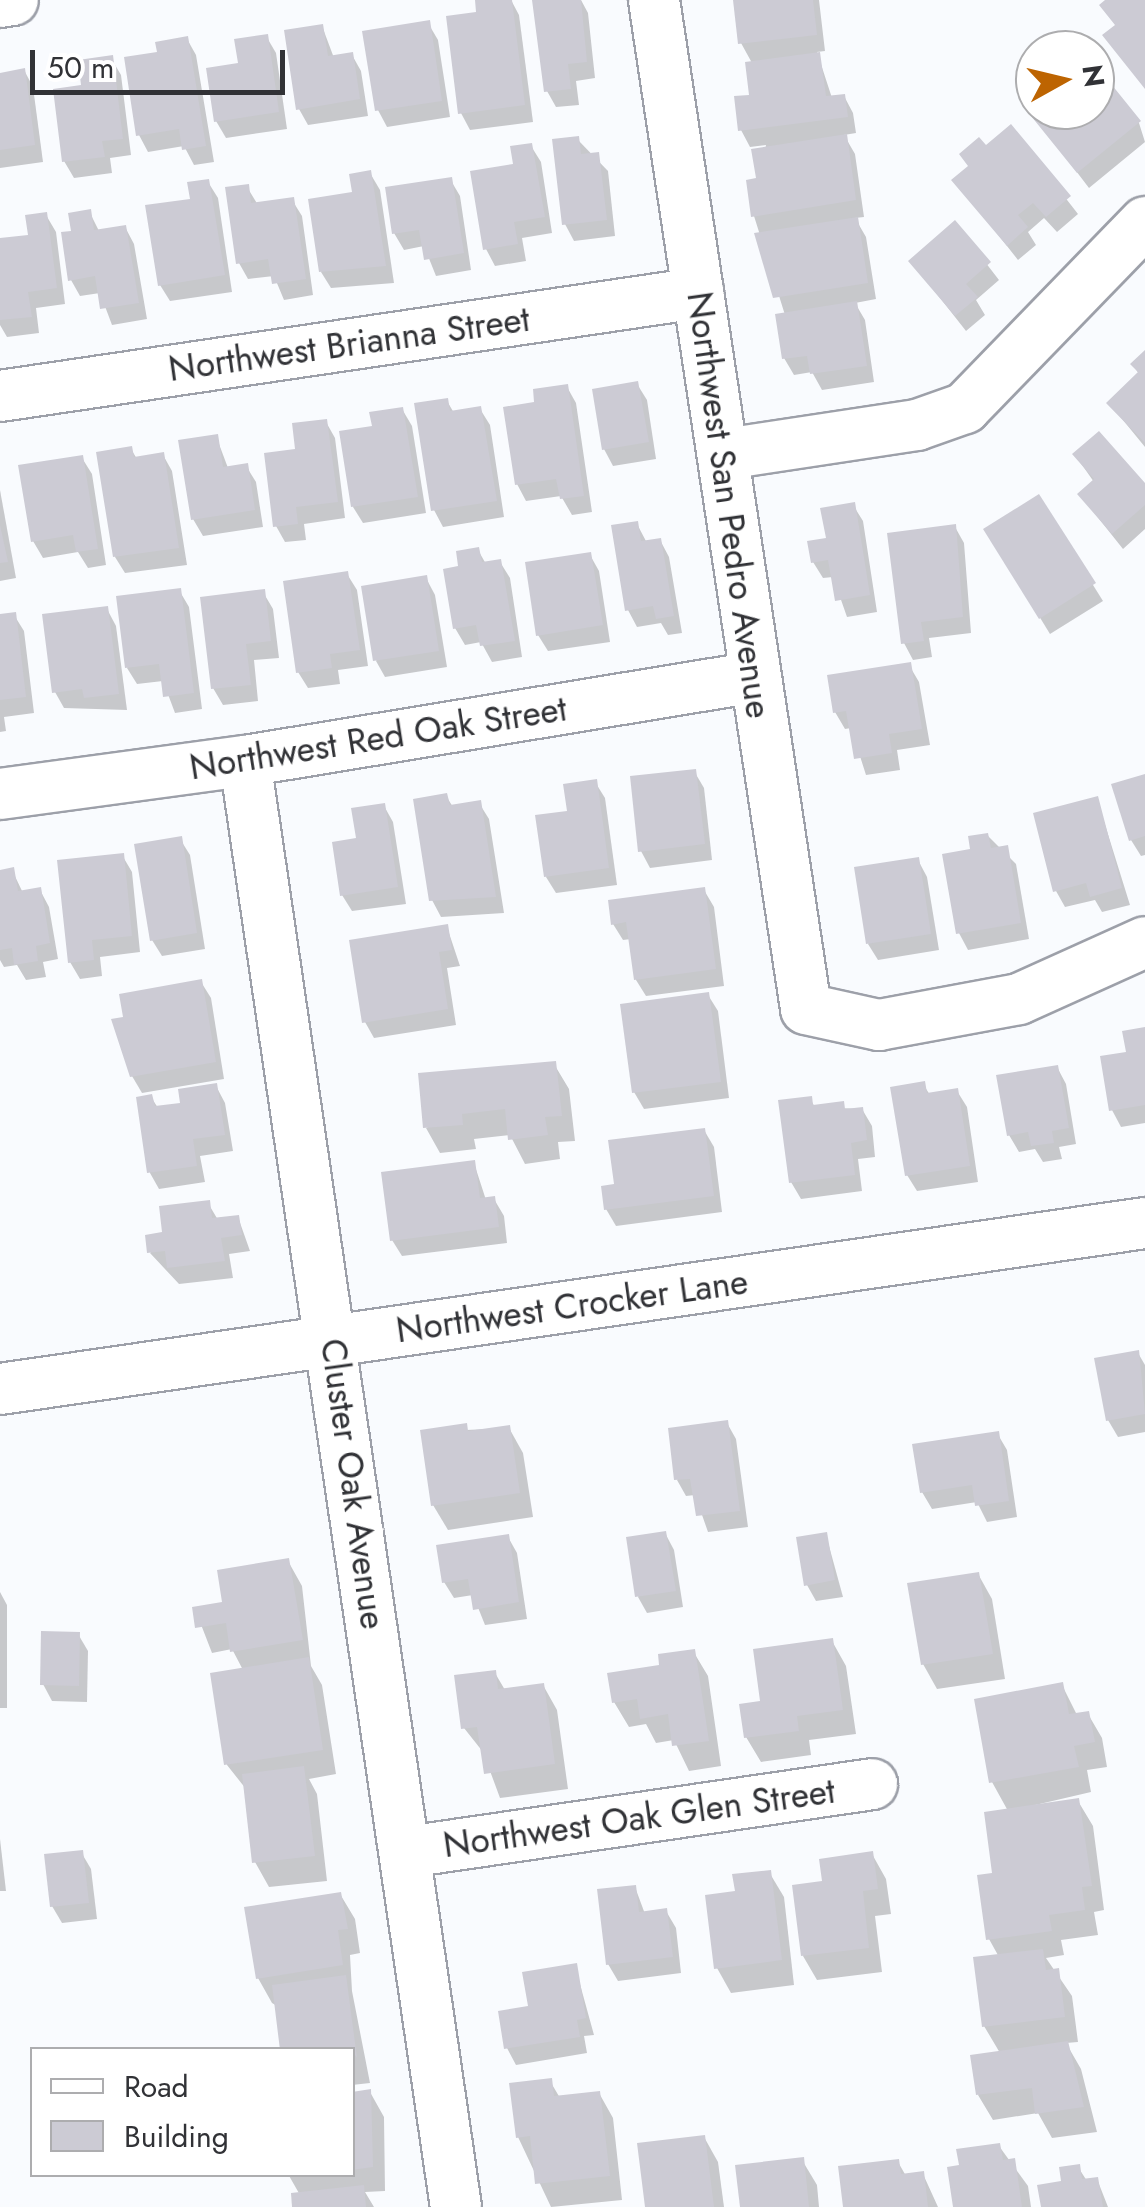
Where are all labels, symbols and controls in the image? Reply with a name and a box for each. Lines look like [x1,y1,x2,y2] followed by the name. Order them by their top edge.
[35,30,290,92] scale bar
[1015,30,1115,130] north arrow
[47,46,114,89] text: 50 m
[1071,62,1115,90] text: N
[678,289,780,721] street label: Northwest San Pedro Avenue
[166,298,532,390] street label: Northwest Brianna Street
[187,687,569,789] street label: Northwest Red Oak Street
[393,1261,751,1351] street label: Northwest Crocker Lane
[312,1336,394,1632] street label: Cluster Oak Avenue
[440,1770,838,1866] street label: Northwest Oak Glen Street
[30,2047,355,2177] legend
[124,2065,189,2108] text: Road
[124,2115,229,2158] text: Building

